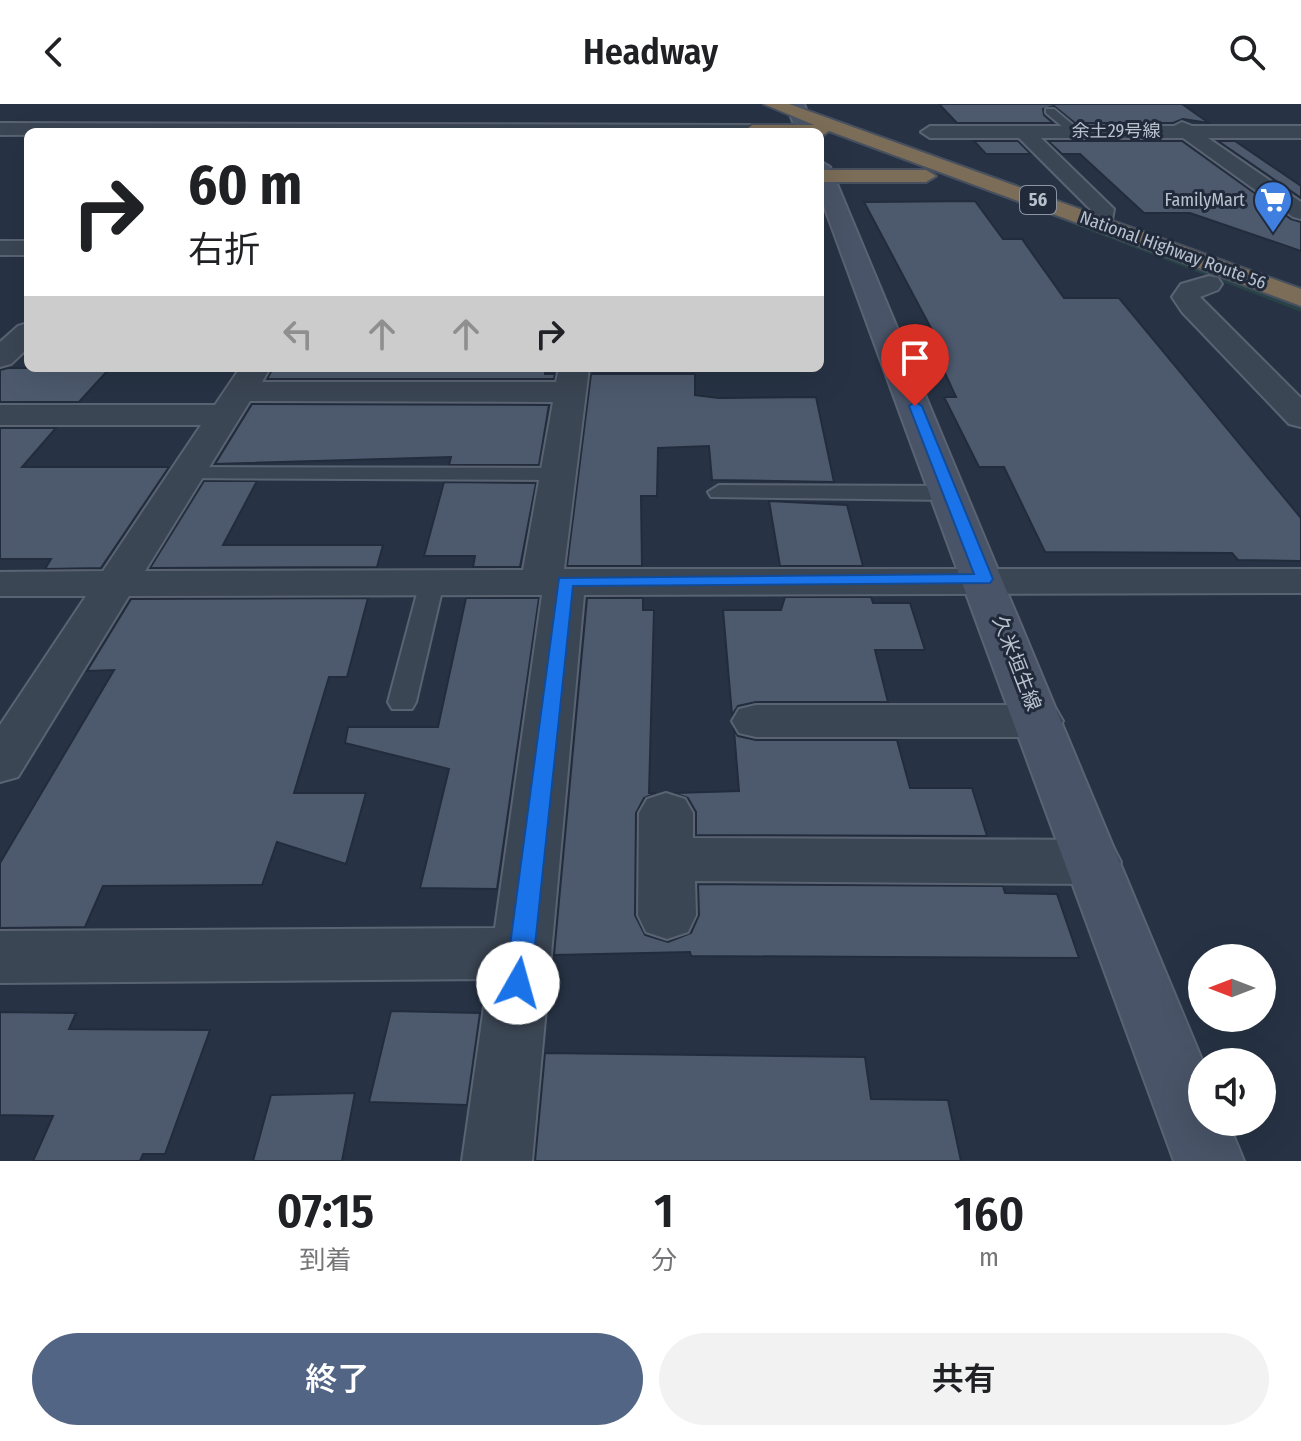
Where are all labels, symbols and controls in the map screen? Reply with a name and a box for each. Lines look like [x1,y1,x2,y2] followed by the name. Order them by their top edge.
[32,30,76,74] icon: back
[583,30,718,74] text: Headway
[1225,30,1269,74] icon: search
[1072,120,1160,142] street label: 余土29号線
[188,152,302,219] text: 60 m
[56,160,160,264] icon: right
[1252,179,1294,234] supermarket icon: FamilyMart
[1020,186,1056,214] road number: 56
[1165,189,1245,211] place label: FamilyMart
[1077,206,1269,294] street label: National Highway Route 56
[188,228,260,272] text: 右折
[276,312,320,356] icon: left
[360,312,404,356] icon: ahead
[444,312,488,356] icon: ahead
[528,312,572,356] icon: right
[881,324,949,406] pin
[893,336,937,380] icon: arrive
[988,612,1046,714] street label: 久米垣生線
[476,941,560,1025] position arrow
[1188,944,1276,1032] north arrow
[1188,944,1276,1136] map controls
[1188,1048,1276,1136] button: sound
[277,1182,374,1240] text: 07:15
[654,1182,674,1240] text: 1
[954,1185,1024,1243] text: 160
[979,1242,999,1273] text: m
[299,1245,351,1276] text: 到着
[651,1245,677,1276] text: 分
[32,1333,643,1425] button: 終了
[659,1333,1269,1425] button: 共有

